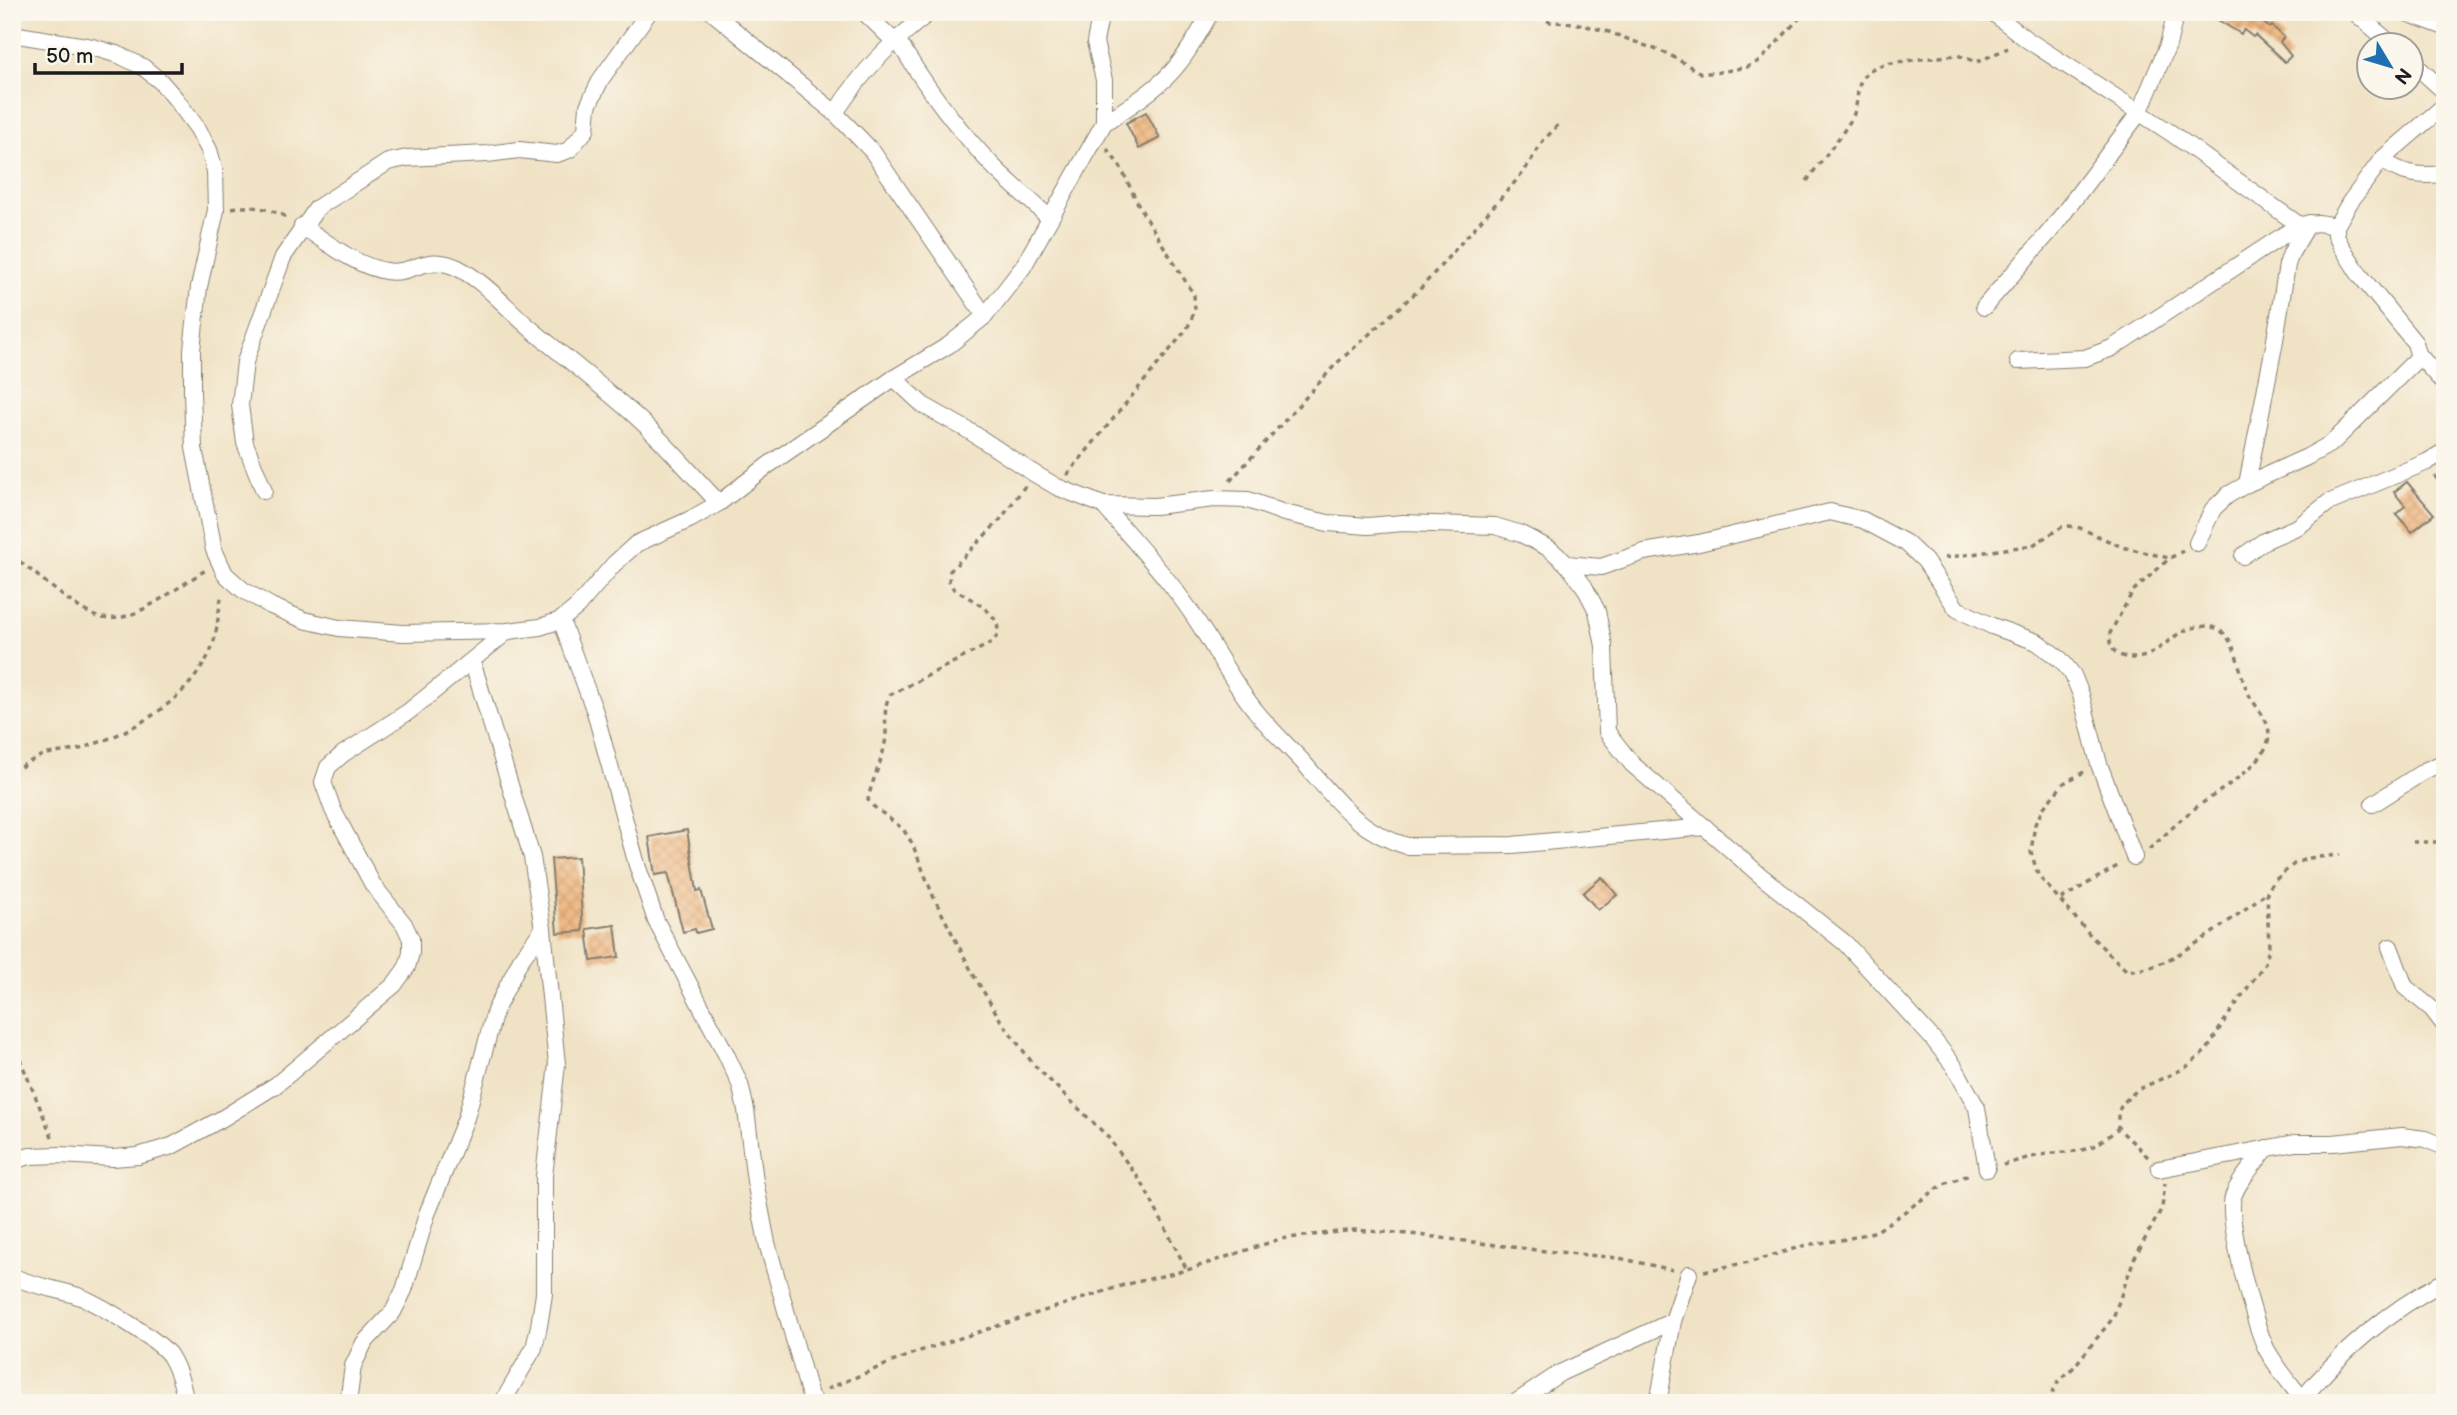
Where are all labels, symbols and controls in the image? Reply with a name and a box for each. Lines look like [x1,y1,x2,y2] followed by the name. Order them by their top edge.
[35,32,182,76] scale bar
[2356,32,2426,102] north arrow
[46,44,93,69] text: 50 m
[2389,63,2416,88] text: N

